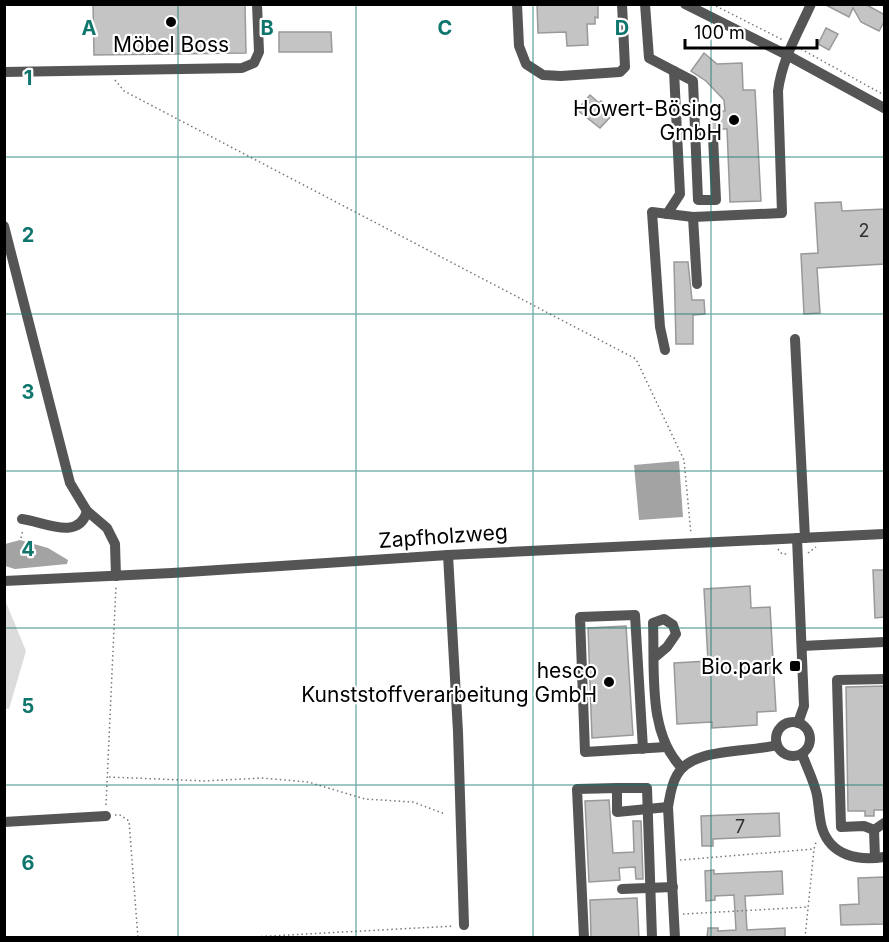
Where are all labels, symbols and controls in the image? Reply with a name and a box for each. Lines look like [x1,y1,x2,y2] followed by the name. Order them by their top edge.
[685,12,817,50] scale bar
[164,15,178,29] marker: Möbel Boss
[82,16,97,40] text: A
[260,16,274,40] text: B
[438,16,452,40] text: C
[615,16,629,40] text: D
[694,22,745,43] text: 100 m
[113,32,229,57] place label: Möbel Boss
[24,66,32,90] text: 1
[573,96,722,145] place label: Howert-Bösing GmbH
[727,113,741,127] marker: Howert-Bösing GmbH
[859,220,869,241] house number: 2
[22,223,34,247] text: 2
[22,380,34,404] text: 3
[378,519,508,553] street label: Zapfholzweg
[21,537,35,561] text: 4
[701,654,783,679] place label: Bio.park
[301,658,597,707] place label: hesco Kunststoffverarbeitung GmbH
[788,659,802,673] marker: Bio.park
[602,675,616,689] marker: hesco Kunststoffverarbeitung GmbH
[22,694,34,718] text: 5
[735,816,745,837] house number: 7
[22,851,35,875] text: 6

